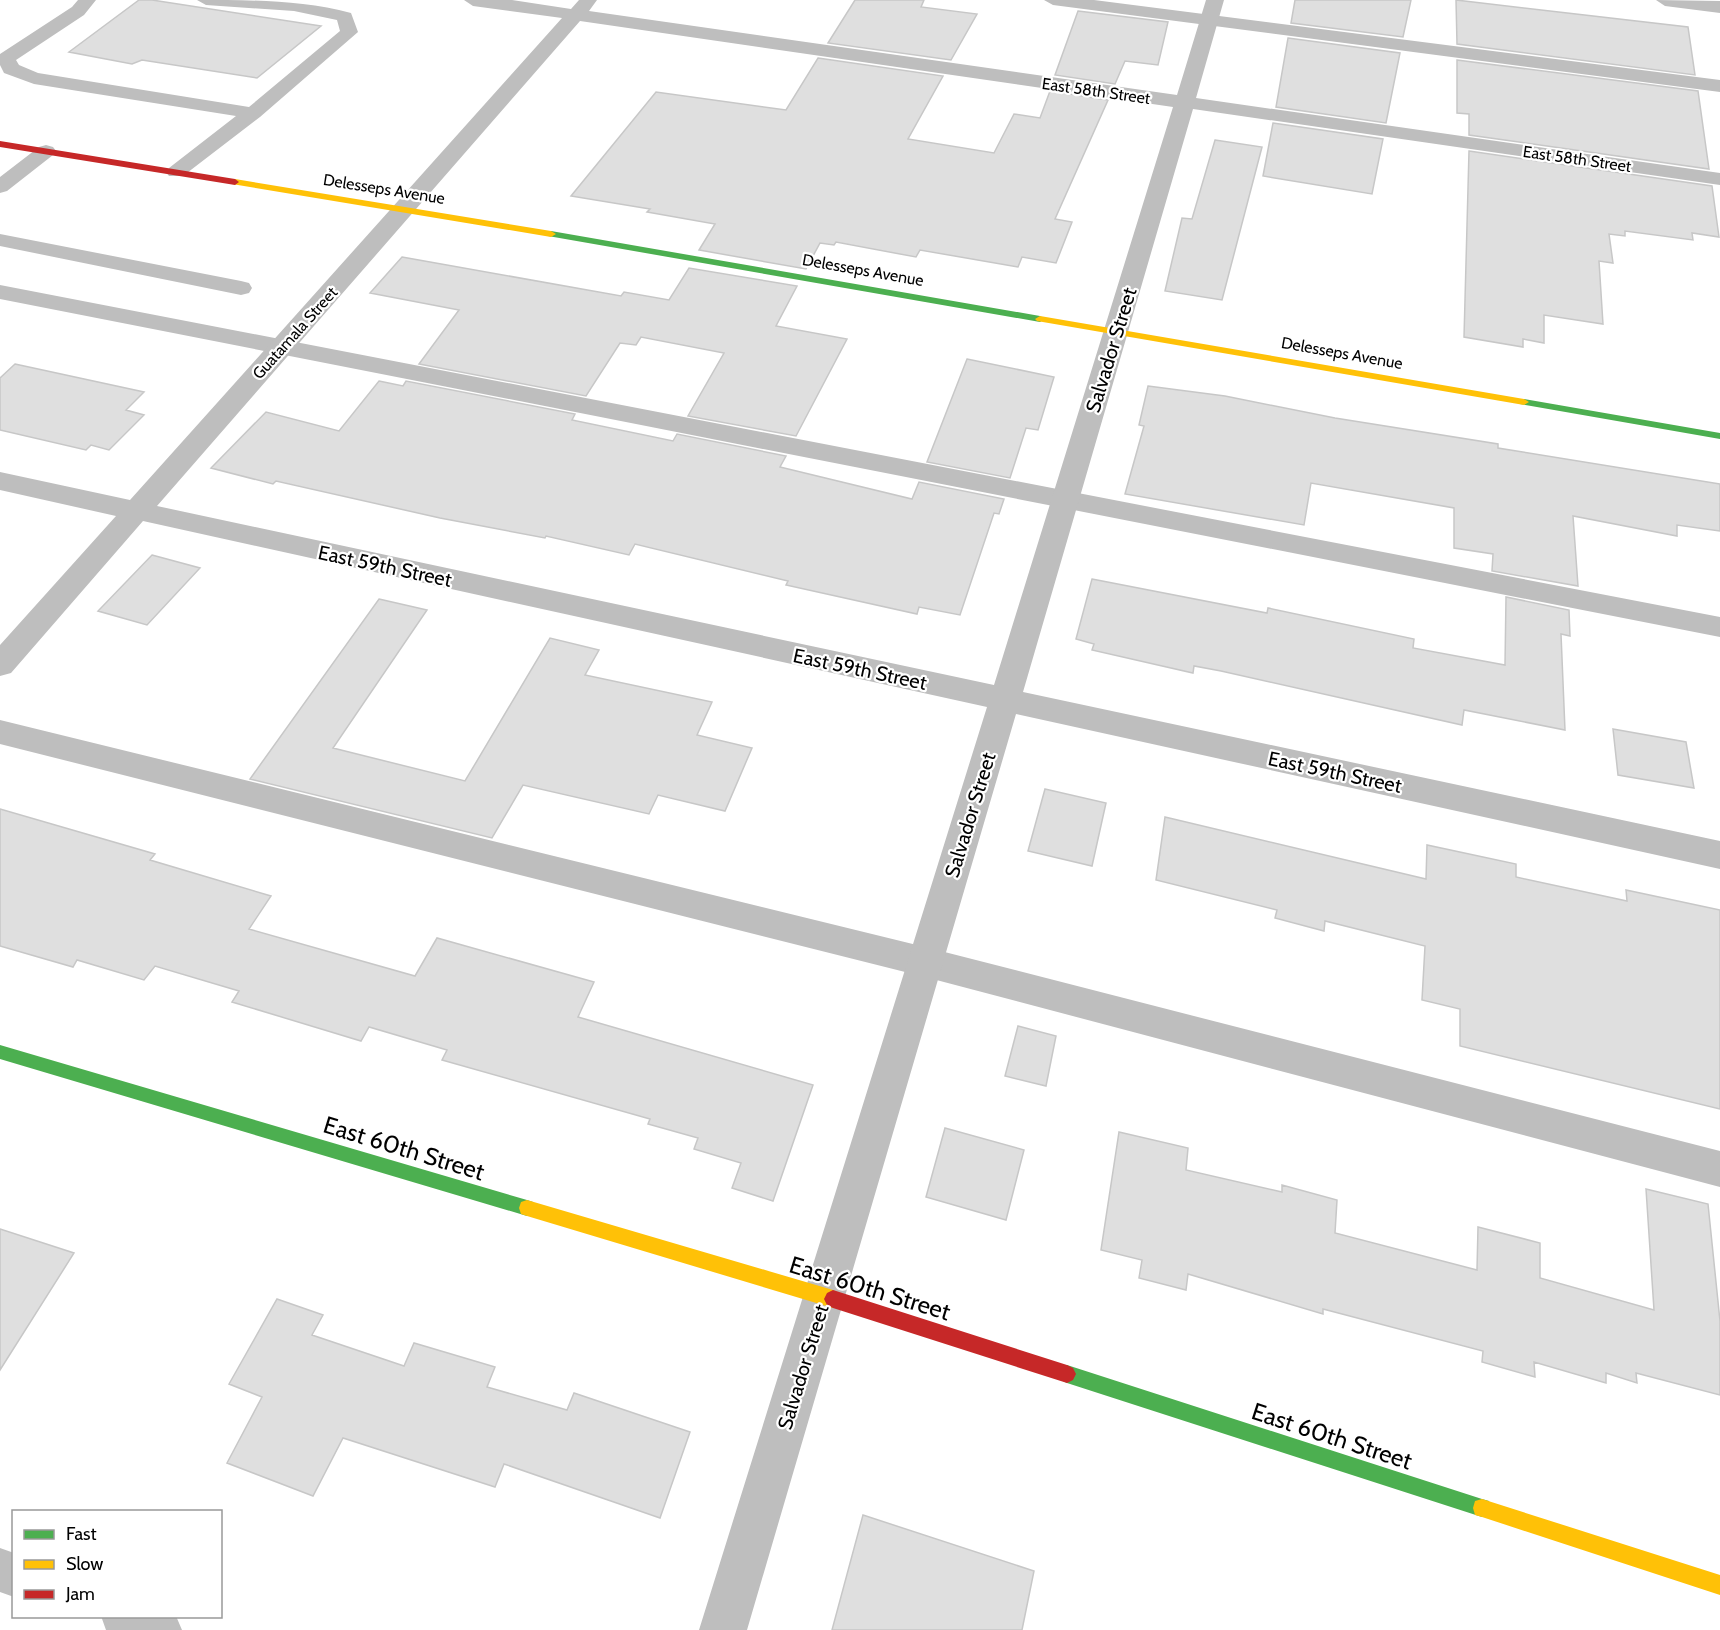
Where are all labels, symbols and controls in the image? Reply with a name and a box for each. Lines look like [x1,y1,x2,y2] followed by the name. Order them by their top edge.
[1041,74,1152,108] street label: East 58th Street
[1522,142,1633,176] street label: East 58th Street
[322,170,446,208] street label: Delesseps Avenue
[801,250,925,290] street label: Delesseps Avenue
[249,283,342,383] street label: Guatamala Street
[1081,284,1141,415] street label: Salvador Street
[1280,333,1404,373] street label: Delesseps Avenue
[316,540,454,592] street label: East 59th Street
[791,643,929,695] street label: East 59th Street
[1266,746,1404,798] street label: East 59th Street
[940,749,1000,880] street label: Salvador Street
[320,1110,488,1186] street label: East 60th Street
[786,1250,954,1326] street label: East 60th Street
[773,1301,833,1432] street label: Salvador Street
[1248,1396,1416,1476] street label: East 60th Street
[12,1510,222,1618] legend
[66,1523,97,1545] text: Fast
[66,1553,103,1575] text: Slow
[65,1583,95,1605] text: Jam

